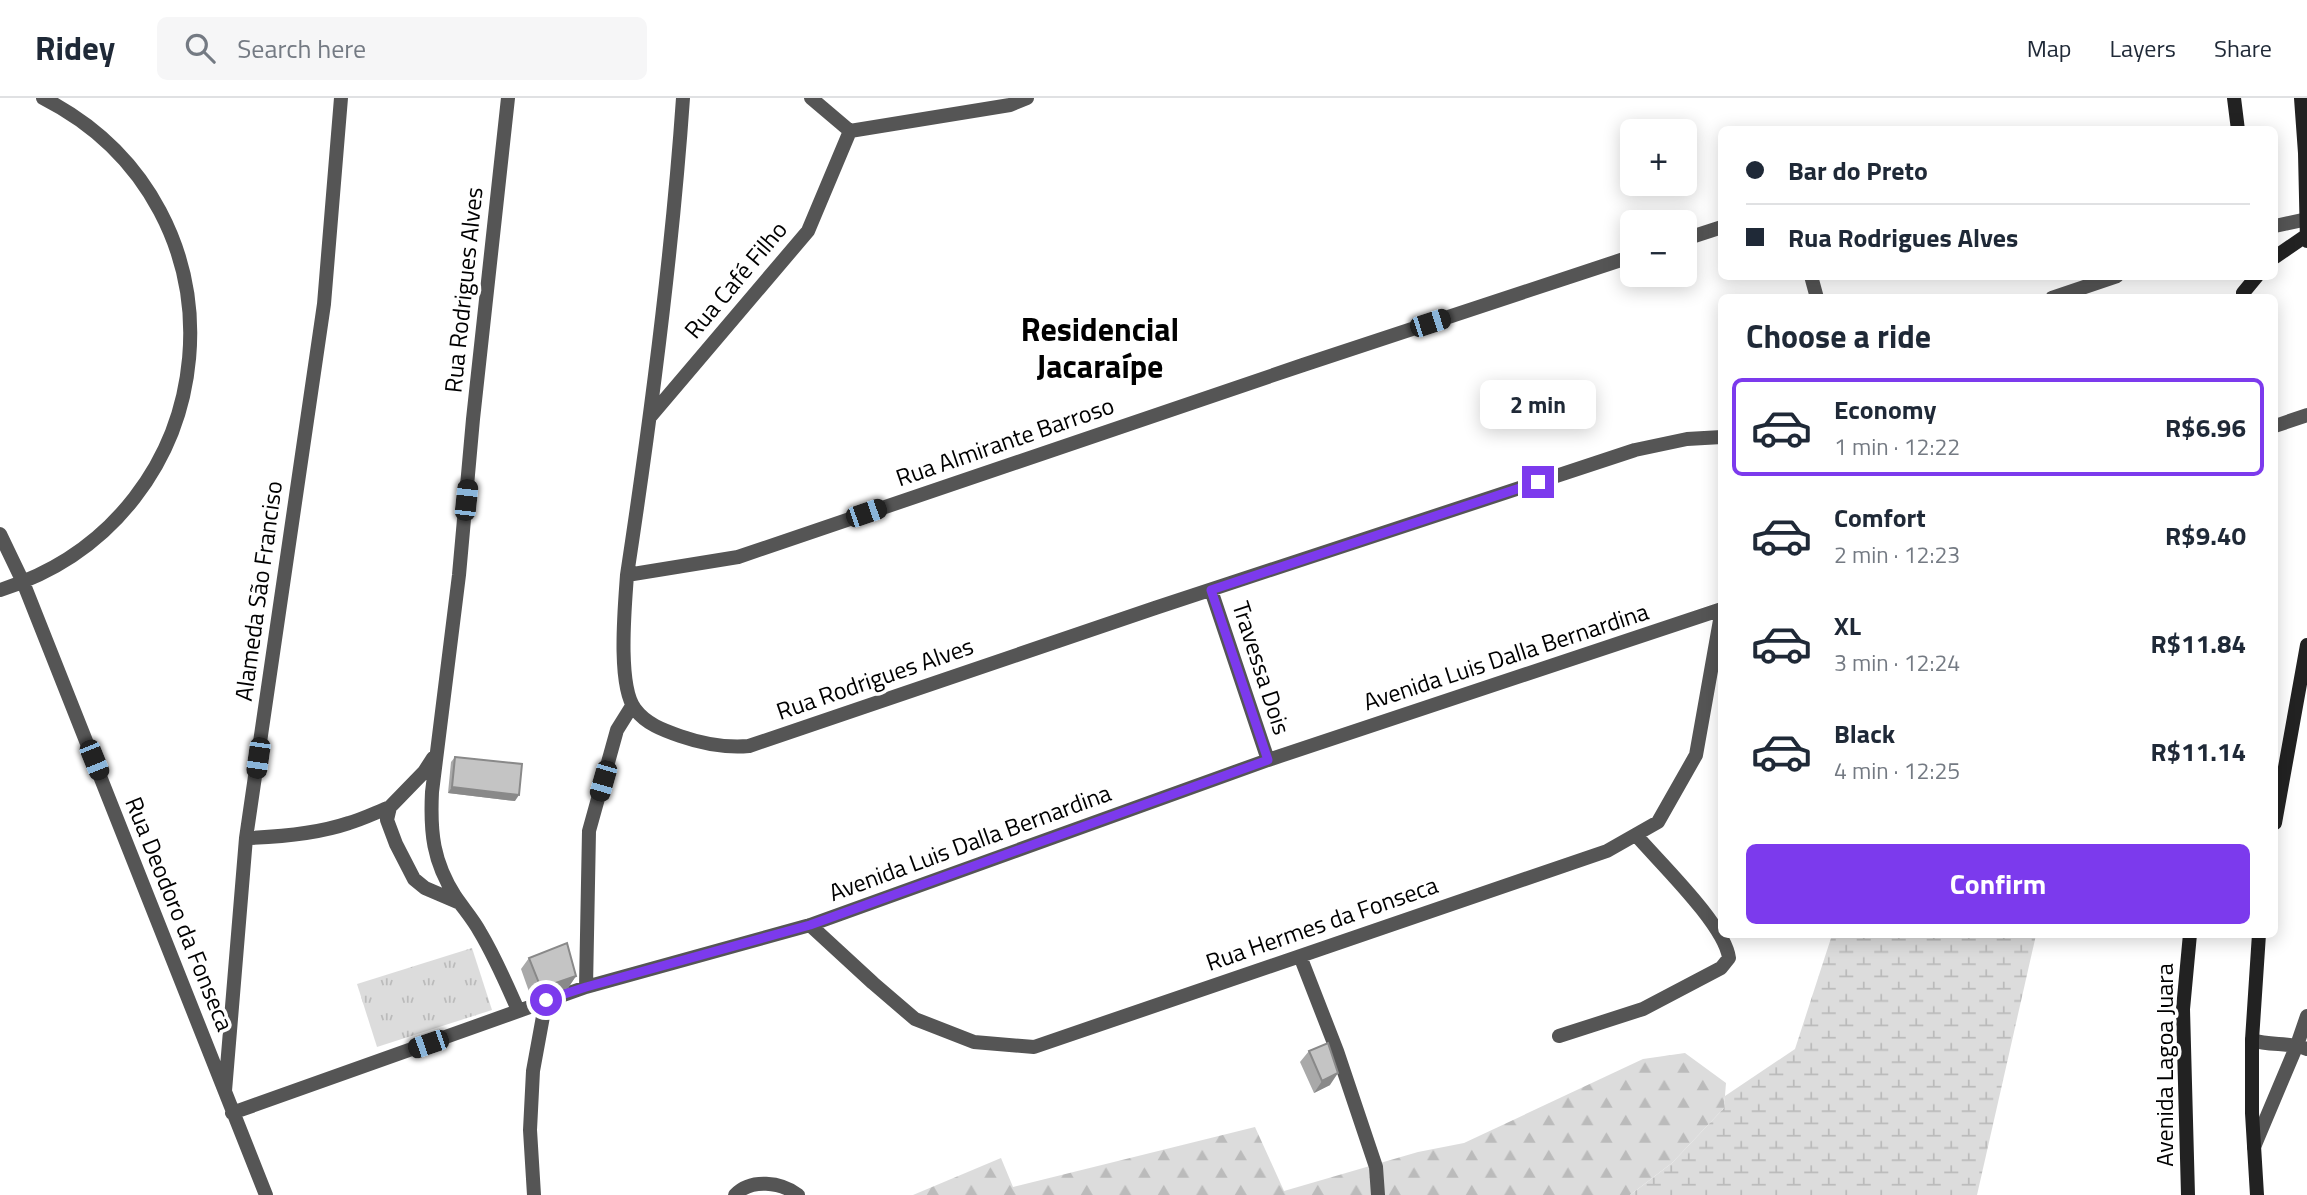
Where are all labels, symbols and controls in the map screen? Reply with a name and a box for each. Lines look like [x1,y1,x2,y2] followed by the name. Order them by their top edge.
[157,17,647,80] search box
[35,23,115,73] text: Ridey
[181,29,219,67] icon: search
[237,29,366,68] text: Search here
[2027,30,2072,66] text: Map
[2110,30,2176,66] text: Layers
[2214,30,2272,66] text: Share
[1620,119,1697,287] map controls
[1620,119,1697,196] button: +
[1788,151,1928,190] text: Bar do Preto
[434,185,492,394] street label: Rua Rodrigues Alves
[1620,210,1697,287] button: −
[675,213,795,346] street label: Rua Café Filho
[1788,218,2018,257] text: Rua Rodrigues Alves
[1021,305,1179,390] district label: Residencial Jacaraípe
[1407,307,1454,339] car
[1746,312,1931,360] text: Choose a ride
[1480,380,1596,430] callout: 2 min
[891,387,1119,495] street label: Rua Almirante Barroso
[1510,387,1566,422] text: 2 min
[1834,390,1936,429] text: Economy
[1750,396,1813,459] icon: car
[2165,408,2246,447] text: R$6.96
[1834,429,1960,464] text: 1 min · 12:22
[1522,466,1554,498] route end
[225,478,291,703] street label: Alameda São Franciso
[454,478,479,522] car
[843,496,890,530] car
[1834,498,1926,537] text: Comfort
[1750,504,1813,567] icon: car
[2165,516,2246,555] text: R$9.40
[1834,537,1960,572] text: 2 min · 12:23
[1358,593,1653,719] street label: Avenida Luis Dalla Bernardina
[1223,596,1300,739] street label: Travessa Dois
[1834,606,1861,645] text: XL
[1750,612,1813,675] icon: car
[2150,624,2246,663] text: R$11.84
[771,627,978,729] street label: Rua Rodrigues Alves
[1834,645,1960,680] text: 3 min · 12:24
[1834,714,1895,753] text: Black
[1750,720,1813,783] icon: car
[2150,732,2246,771] text: R$11.14
[245,736,272,780] car
[77,737,112,783] car
[1834,753,1960,788] text: 4 min · 12:25
[588,758,619,804] car
[823,774,1116,910] street label: Avenida Luis Dalla Bernardina
[116,791,243,1036] street label: Rua Deodoro da Fonseca
[1746,844,2250,924] button: Confirm
[1201,866,1443,980] street label: Rua Hermes da Fonseca
[2146,963,2182,1167] street label: Avenida Lagoa Juara
[530,984,562,1016] route start
[405,1027,452,1061] car

